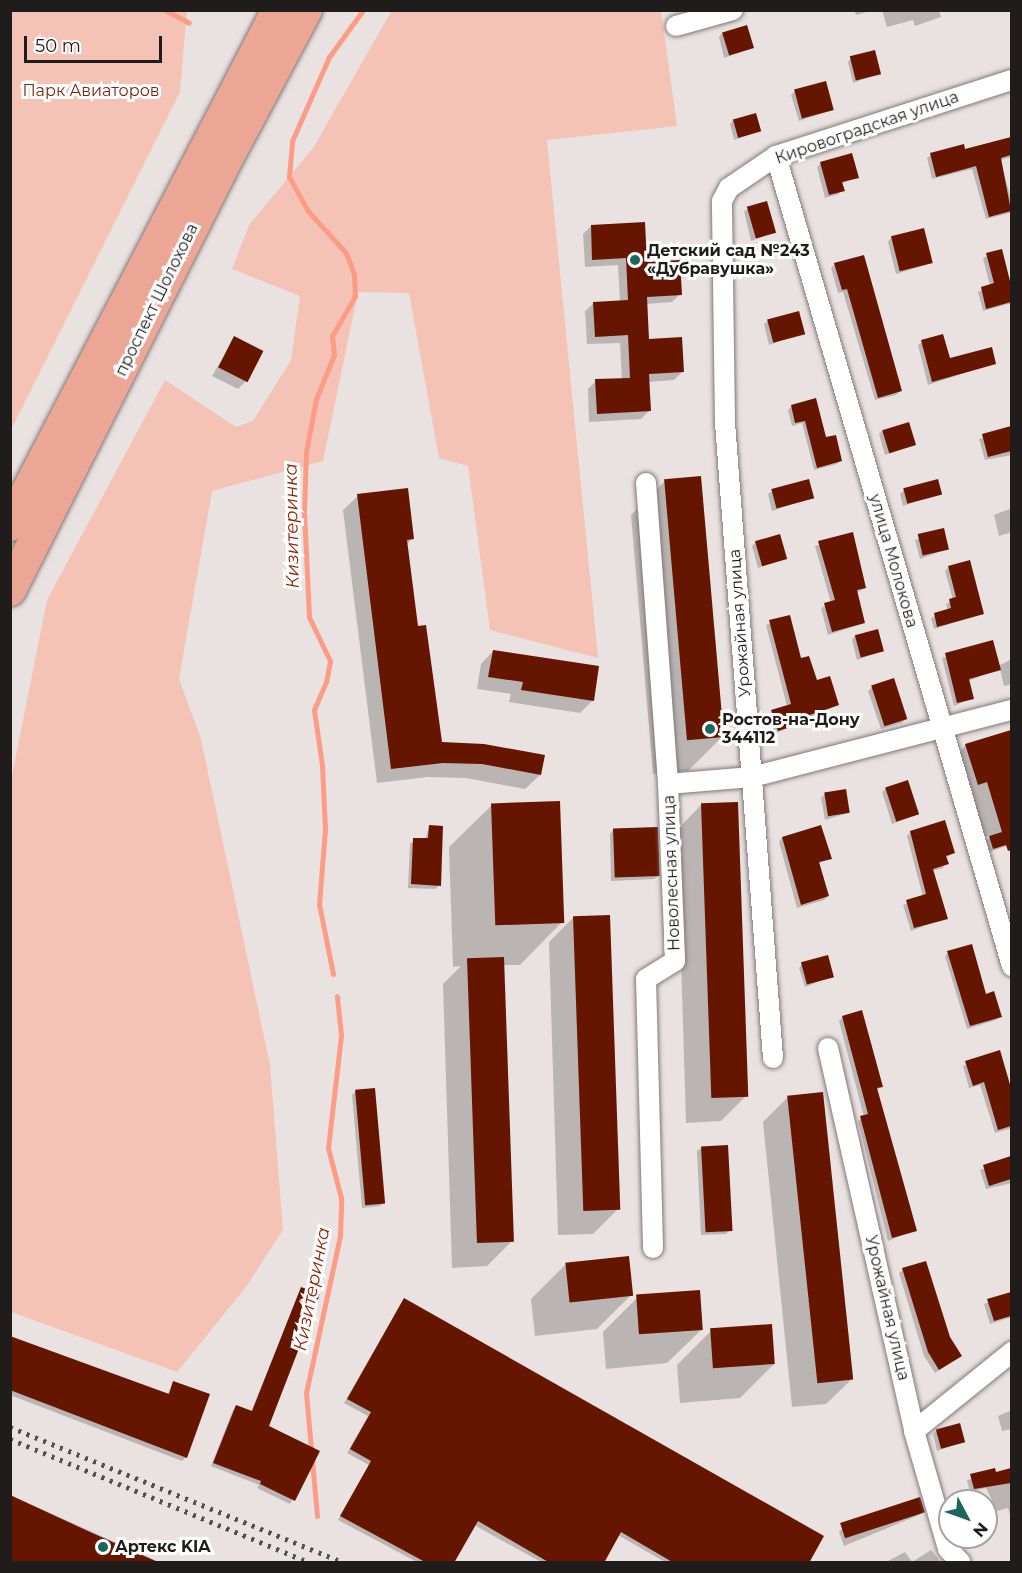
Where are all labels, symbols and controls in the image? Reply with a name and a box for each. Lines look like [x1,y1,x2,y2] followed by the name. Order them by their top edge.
[27,24,165,62] scale bar
[35,35,81,57] text: 50 m
[22,81,160,101] park label: Парк Авиаторов
[773,88,961,168] street label: Кировоградская улица
[112,221,202,379] street label: проспект Шолохова
[647,241,810,279] place label: Детский сад №243 «Дубравушка»
[628,253,642,267] marker: Детский сад №243 «Дубравушка»
[280,463,304,589] water label: Кизитеринка
[865,492,921,630] street label: улица Молокова
[725,548,755,698] street label: Урожайная улица
[722,710,860,748] place label: Ростов-на-Дону 344112
[703,722,717,736] marker: Ростов-на-Дону 344112
[660,795,684,951] street label: Новолесная улица
[289,1225,335,1353] water label: Кизитеринка
[861,1233,913,1383] street label: Урожайная улица
[938,1489,998,1549] north arrow
[969,1519,992,1541] text: N
[115,1537,210,1557] place label: Артекс KIA
[96,1540,110,1554] marker: Артекс KIA

